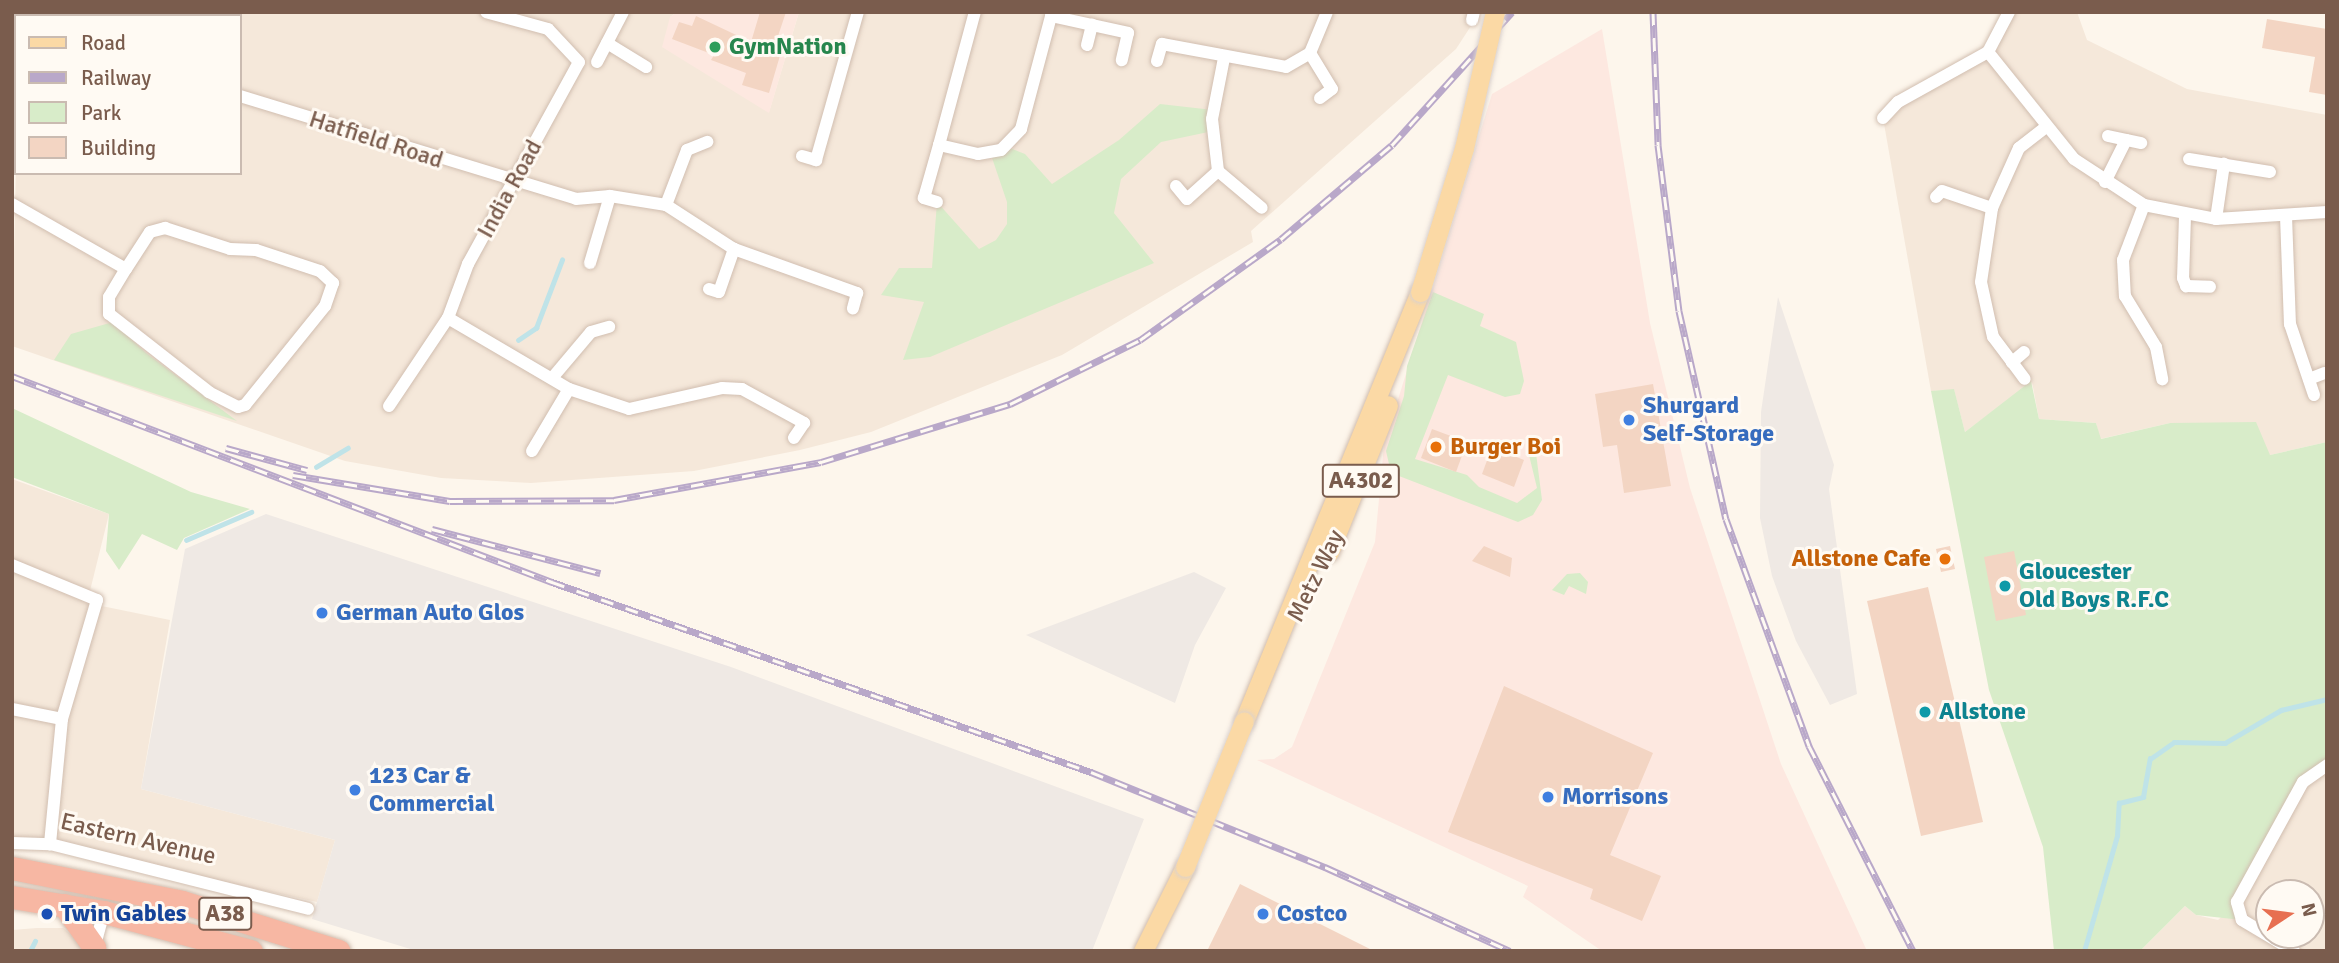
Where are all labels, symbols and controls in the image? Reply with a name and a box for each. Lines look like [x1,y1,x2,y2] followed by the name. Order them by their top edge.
[14,14,242,175] legend
[81,30,126,56] text: Road
[729,33,847,61] place label: GymNation
[707,39,723,55] marker: GymNation
[81,65,151,91] text: Railway
[81,100,121,126] text: Park
[305,105,447,175] street label: Hatfield Road
[81,135,156,161] text: Building
[471,135,549,243] street label: India Road
[1643,392,1774,448] place label: Shurgard Self-Storage
[1621,412,1637,428] marker: Shurgard Self-Storage
[1450,433,1561,461] place label: Burger Boi
[1428,439,1444,455] marker: Burger Boi
[1321,461,1401,500] road number: A4302
[1281,525,1351,627] street label: Metz Way
[1791,545,1931,573] place label: Allstone Cafe
[1937,551,1953,567] marker: Allstone Cafe
[2019,558,2169,614] place label: Gloucester Old Boys R.F.C
[1997,578,2013,594] marker: Gloucester Old Boys R.F.C
[336,599,524,627] place label: German Auto Glos
[314,605,330,621] marker: German Auto Glos
[1939,698,2026,726] place label: Allstone
[1917,704,1933,720] marker: Allstone
[369,762,495,818] place label: 123 Car & Commercial
[347,782,363,798] marker: 123 Car & Commercial
[1562,783,1668,811] place label: Morrisons
[1540,789,1556,805] marker: Morrisons
[58,807,218,871] street label: Eastern Avenue
[2255,879,2325,949] north arrow
[197,894,253,934] road number: A38
[61,900,186,928] place label: Twin Gables
[1277,900,1347,928] place label: Costco
[2295,901,2322,919] text: N
[39,906,55,922] marker: Twin Gables
[1255,906,1271,922] marker: Costco

